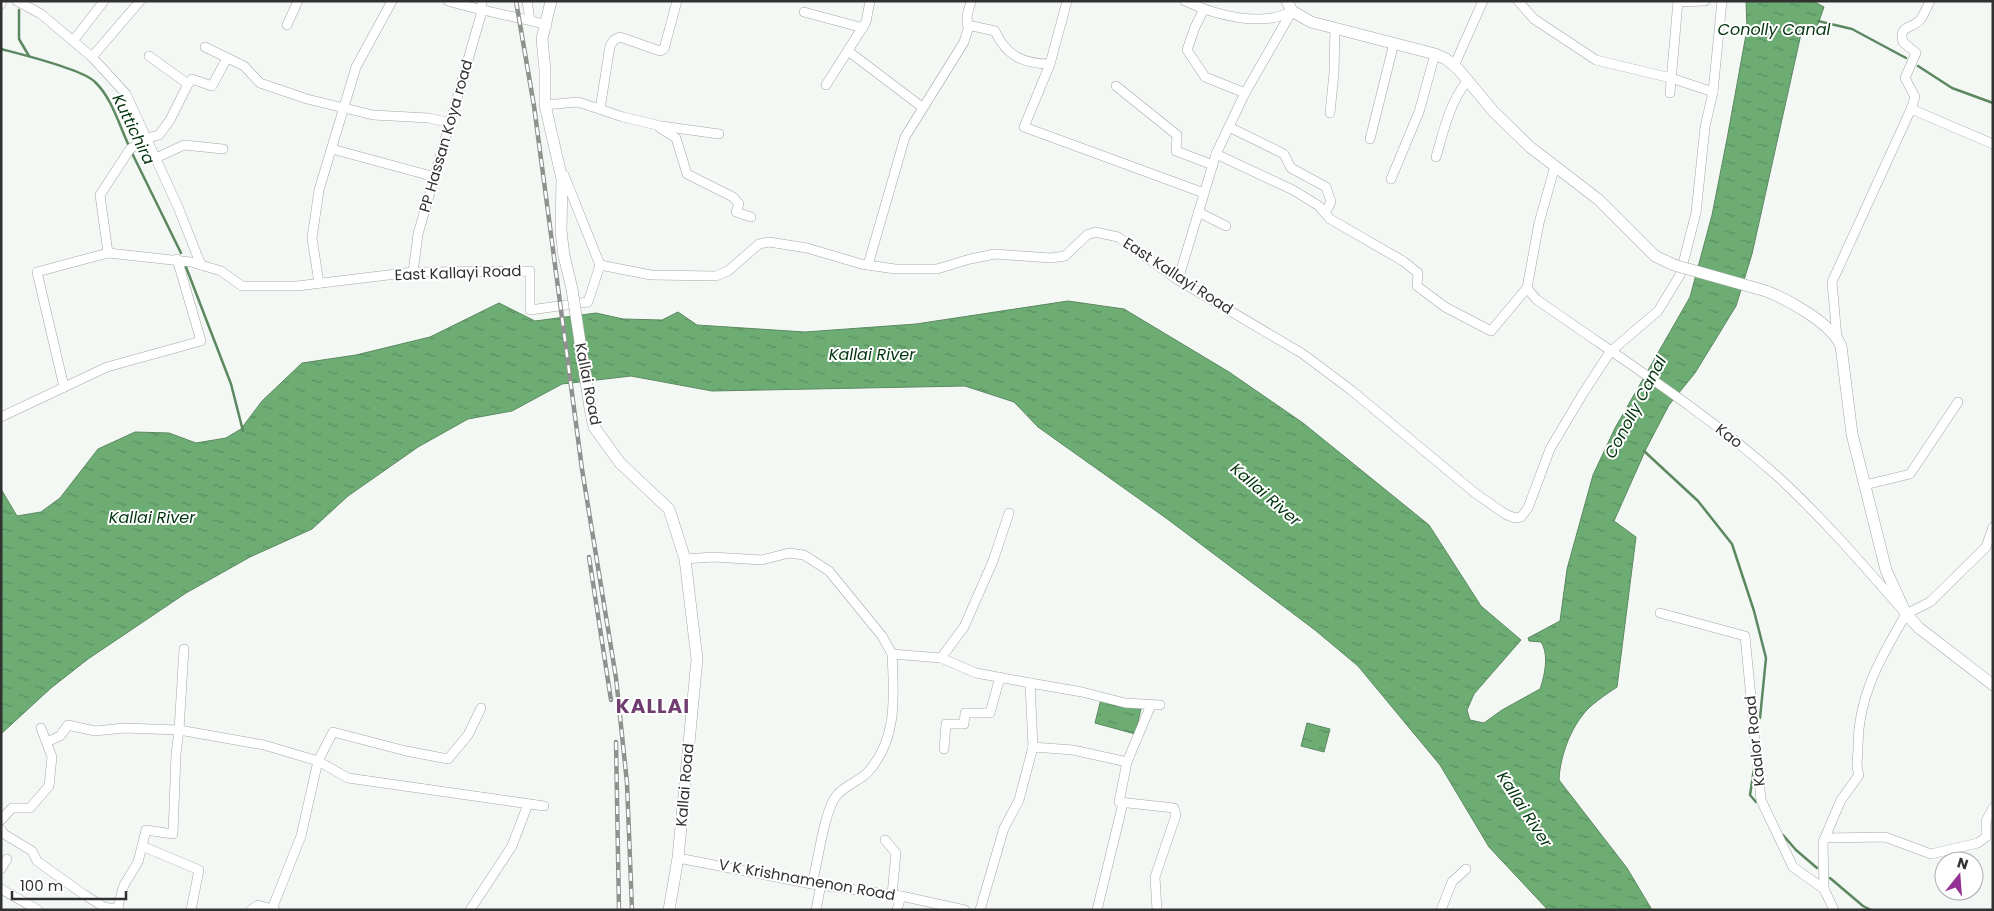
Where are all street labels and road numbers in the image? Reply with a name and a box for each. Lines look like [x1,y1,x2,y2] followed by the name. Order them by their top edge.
[414,57,477,215] street label: PP Hassan Koya road
[1119,232,1237,319] street label: East Kallayi Road
[394,260,522,285] street label: East Kallayi Road
[570,341,607,427] street label: Kallai Road
[1712,418,1747,453] street label: Kao
[1739,695,1770,787] street label: Kaalor Road
[670,743,699,827] street label: Kallai Road
[717,854,897,905] street label: V K Krishnamenon Road

